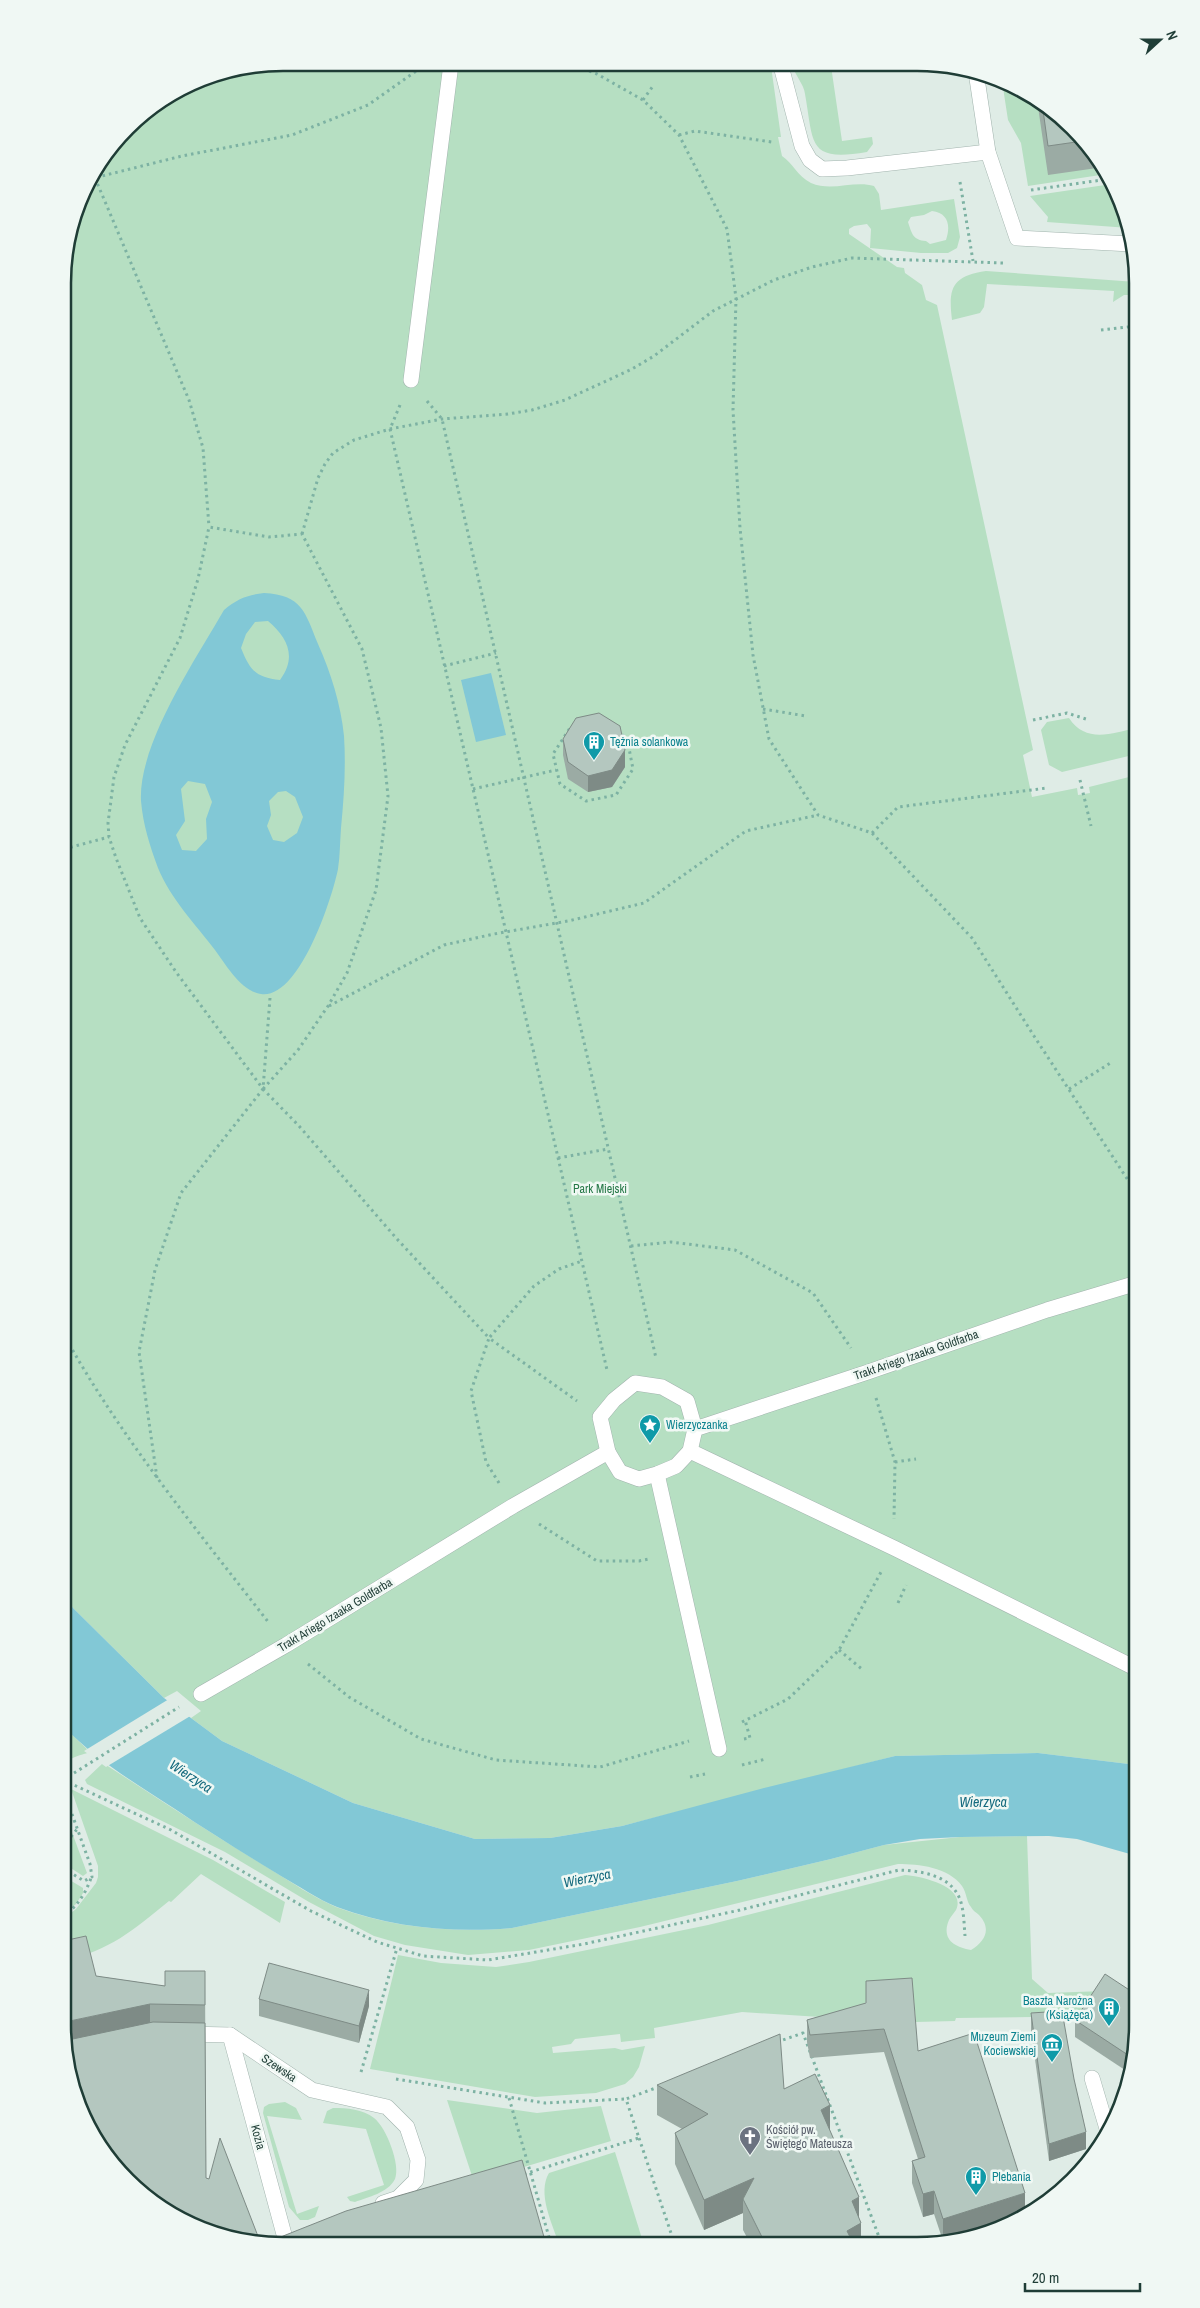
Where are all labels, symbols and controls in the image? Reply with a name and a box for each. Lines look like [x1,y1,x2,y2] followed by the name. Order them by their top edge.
[1135,15,1185,65] north arrow
[1162,28,1182,42] text: N
[582,730,606,761] building icon: Tężnia solankowa
[610,734,689,750] place label: Tężnia solankowa
[573,1181,627,1197] park label: Park Miejski
[852,1326,981,1384] street label: Trakt Ariego Izaaka Goldfarba
[638,1413,662,1444] place icon: Wierzyczanka
[666,1417,728,1433] place label: Wierzyczanka
[275,1574,396,1656] street label: Trakt Ariego Izaaka Goldfarba
[166,1755,216,1797] water label: Wierzyca
[959,1793,1007,1811] water label: Wierzyca
[562,1865,612,1891] water label: Wierzyca
[1023,1993,1094,2023] place label: Baszta Narożna (Książęca)
[1097,1996,1121,2027] building icon: Baszta Narożna (Książęca)
[970,2029,1036,2059] place label: Muzeum Ziemi Kociewskiej
[1040,2032,1064,2063] museum icon: Muzeum Ziemi Kociewskiej
[258,2050,300,2086] street label: Szewska
[766,2122,853,2152] place label: Kościół pw. Świętego Mateusza
[247,2123,269,2152] street label: Kozia
[738,2125,762,2156] church icon: Kościół pw. Świętego Mateusza
[964,2165,988,2196] building icon: Plebania
[992,2169,1031,2185] place label: Plebania
[1025,2260,1140,2292] scale bar
[1032,2267,1059,2288] text: 20 m

